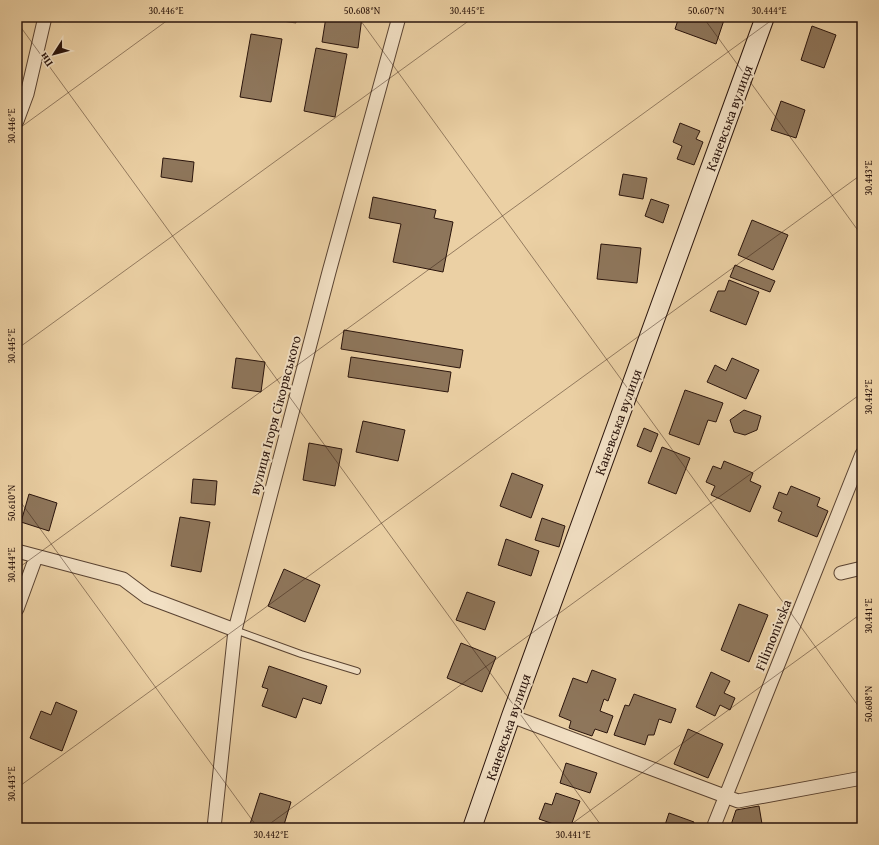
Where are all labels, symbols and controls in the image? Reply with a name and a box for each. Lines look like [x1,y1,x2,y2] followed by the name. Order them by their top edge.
[148,3,184,18] text: 30.446°E
[344,3,381,18] text: 50.608°N
[449,3,485,18] text: 30.445°E
[688,3,725,18] text: 50.607°N
[751,3,787,18] text: 30.444°E
[34,34,74,74] north arrow
[35,49,57,70] text: Пн
[700,62,758,174] street label: Каневська вулиця
[4,108,19,144] text: 30.446°E
[861,160,876,196] text: 30.443°E
[4,328,19,364] text: 30.445°E
[244,333,306,497] street label: вулиця Ігоря Сікорвського
[589,366,647,478] street label: Каневська вулиця
[861,379,876,415] text: 30.442°E
[4,484,19,521] text: 50.610°N
[4,547,19,583] text: 30.444°E
[750,596,797,674] street label: Filimonivska
[861,598,876,634] text: 30.441°E
[480,671,536,783] street label: Каневська вулиця
[861,685,876,722] text: 50.608°N
[4,766,19,802] text: 30.443°E
[253,827,289,842] text: 30.442°E
[555,827,591,842] text: 30.441°E

